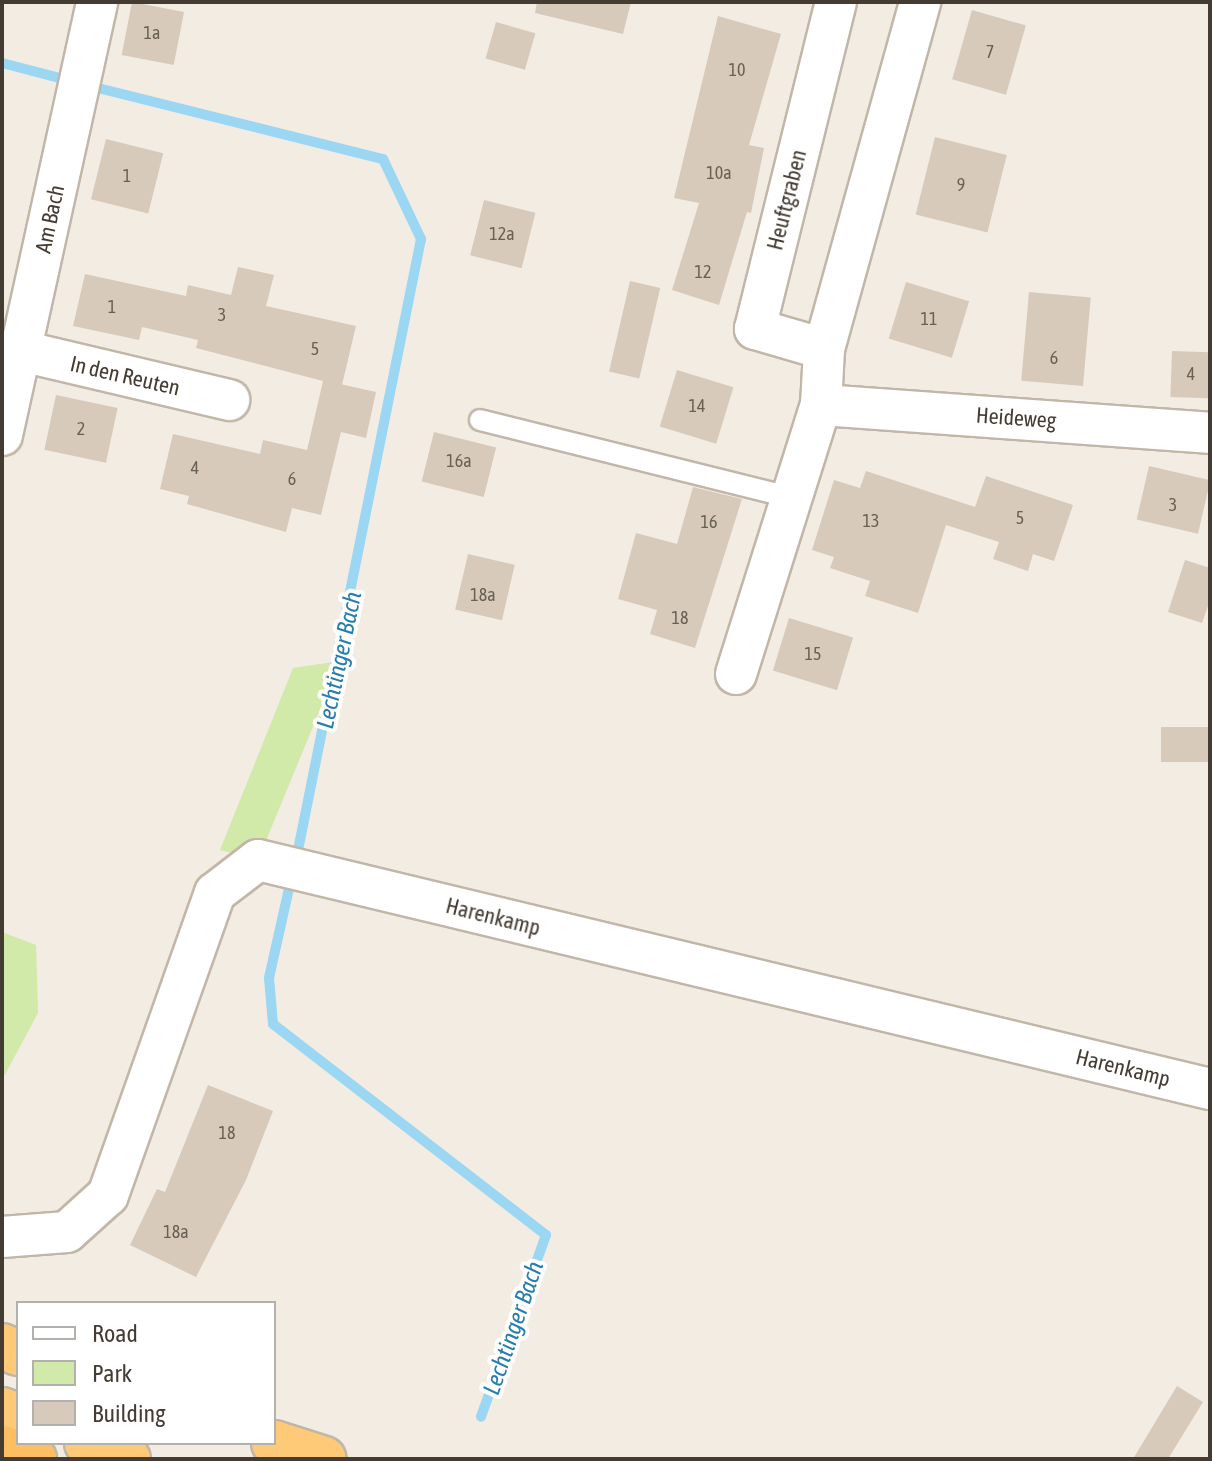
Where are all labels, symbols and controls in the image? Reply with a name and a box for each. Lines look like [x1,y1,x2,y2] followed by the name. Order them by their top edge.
[144,22,160,44] house number: 1a
[986,41,994,63] house number: 7
[729,59,745,81] house number: 10
[762,147,812,253] street label: Heuftgraben
[706,162,732,184] house number: 10a
[123,165,131,187] house number: 1
[957,174,965,196] house number: 9
[30,182,70,256] street label: Am Bach
[489,223,515,245] house number: 12a
[695,261,711,283] house number: 12
[108,296,116,318] house number: 1
[218,304,226,326] house number: 3
[921,308,937,330] house number: 11
[311,338,319,360] house number: 5
[1050,347,1058,369] house number: 6
[68,351,182,401] street label: In den Reuten
[1187,363,1195,385] house number: 4
[689,395,705,417] house number: 14
[975,402,1057,434] street label: Heideweg
[77,418,85,440] house number: 2
[446,450,472,472] house number: 16a
[191,457,199,479] house number: 4
[288,468,296,490] house number: 6
[1169,494,1177,516] house number: 3
[1016,507,1024,529] house number: 5
[863,510,879,532] house number: 13
[701,511,717,533] house number: 16
[470,584,496,606] house number: 18a
[310,589,368,731] water label: Lechtinger Bach
[672,607,688,629] house number: 18
[805,643,821,665] house number: 15
[443,893,543,941] street label: Harenkamp
[1073,1044,1173,1092] street label: Harenkamp
[219,1122,235,1144] house number: 18
[163,1221,189,1243] house number: 18a
[477,1257,549,1399] water label: Lechtinger Bach
[16,1301,276,1445] legend
[92,1320,138,1347] text: Road
[92,1360,132,1387] text: Park
[92,1400,165,1427] text: Building

